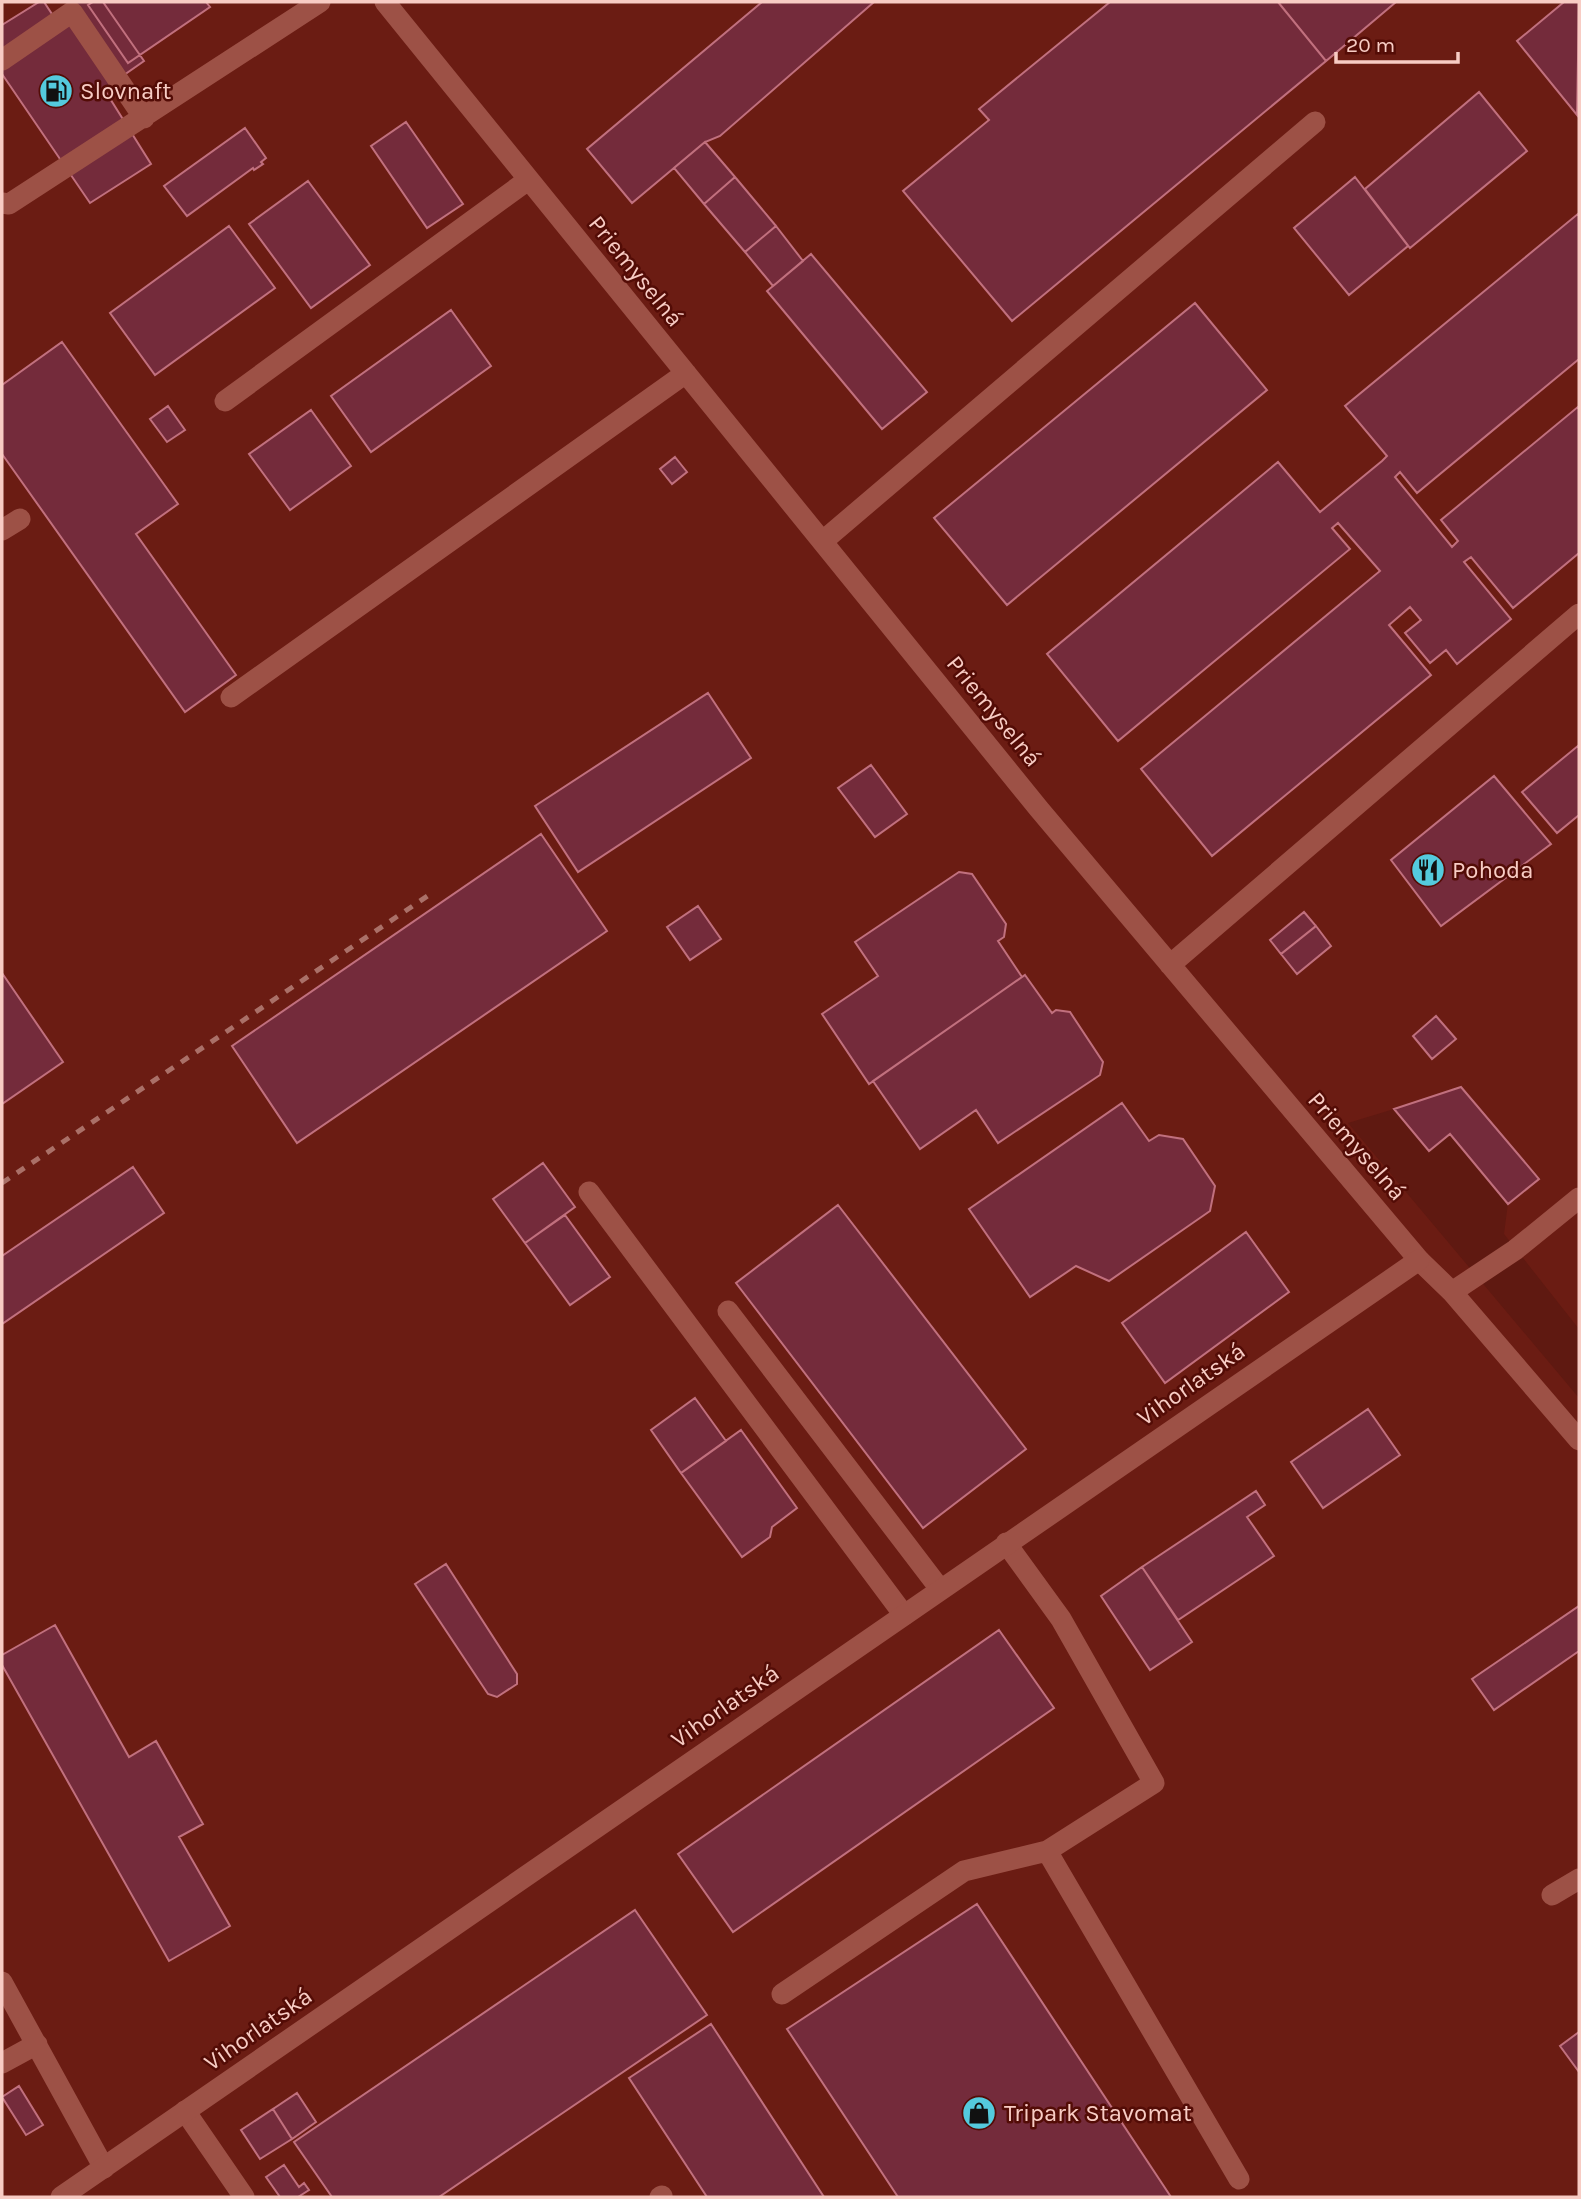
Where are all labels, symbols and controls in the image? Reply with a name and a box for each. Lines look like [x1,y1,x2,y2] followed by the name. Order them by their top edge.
[1336,21,1458,65] scale bar
[1346,33,1395,57] text: 20 m
[37,72,75,110] fuel station icon: Slovnaft
[80,77,171,105] place label: Slovnaft
[583,210,689,332] street label: Priemyselná
[941,650,1047,772] street label: Priemyselná
[1409,851,1447,889] restaurant icon: Pohoda
[1452,856,1533,884] place label: Pohoda
[1302,1086,1412,1206] street label: Priemyselná
[1132,1337,1250,1431] street label: Vihorlatská
[666,1659,784,1753] street label: Vihorlatská
[199,1982,317,2076] street label: Vihorlatská
[960,2094,998,2132] shop icon: Tripark Stavomat
[1004,2099,1192,2127] place label: Tripark Stavomat

